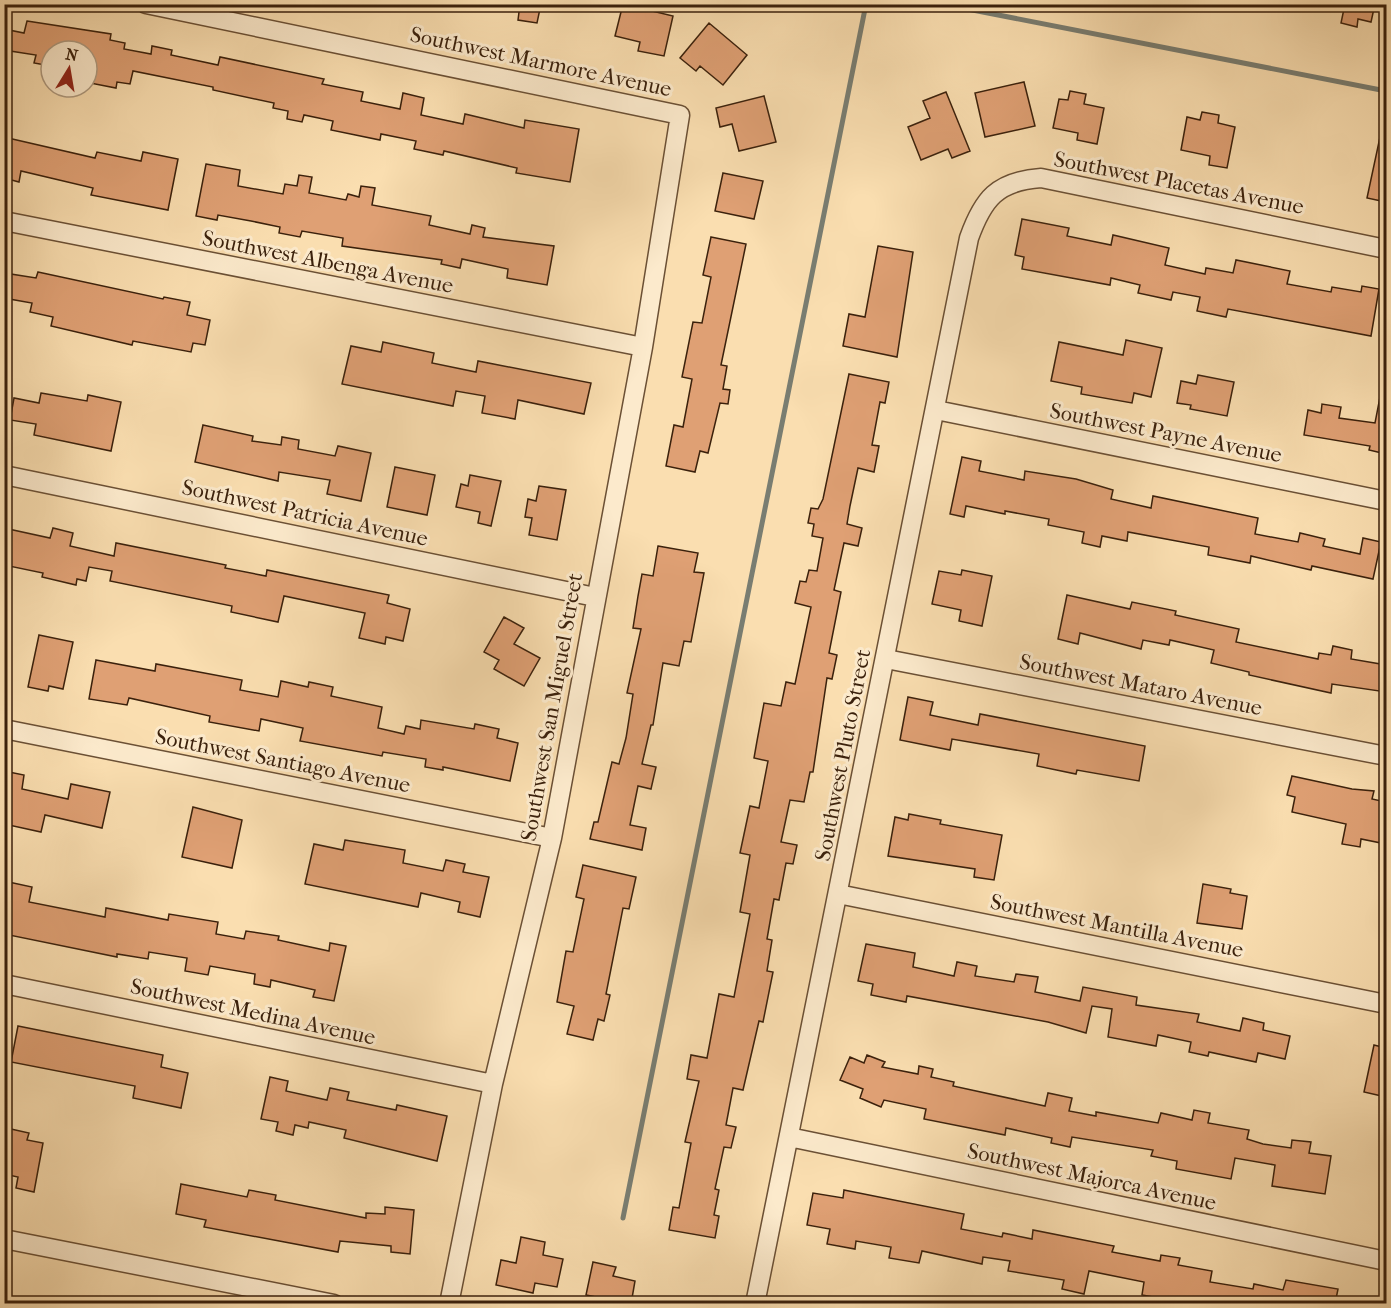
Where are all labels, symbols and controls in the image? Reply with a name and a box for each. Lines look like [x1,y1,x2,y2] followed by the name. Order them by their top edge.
[408,22,674,102] street label: Southwest Marmore Avenue
[39,39,99,99] north arrow
[64,44,80,65] text: N
[1052,146,1306,220] street label: Southwest Placetas Avenue
[200,225,456,299] street label: Southwest Albenga Avenue
[1048,398,1284,468] street label: Southwest Payne Avenue
[179,474,430,552] street label: Southwest Patricia Avenue
[516,571,588,843] street label: Southwest San Miguel Street
[810,647,876,863] street label: Southwest Pluto Street
[1017,649,1264,721] street label: Southwest Mataro Avenue
[153,723,413,798] street label: Southwest Santiago Avenue
[988,889,1246,963] street label: Southwest Mantilla Avenue
[128,973,378,1051] street label: Southwest Medina Avenue
[965,1138,1219,1216] street label: Southwest Majorca Avenue

